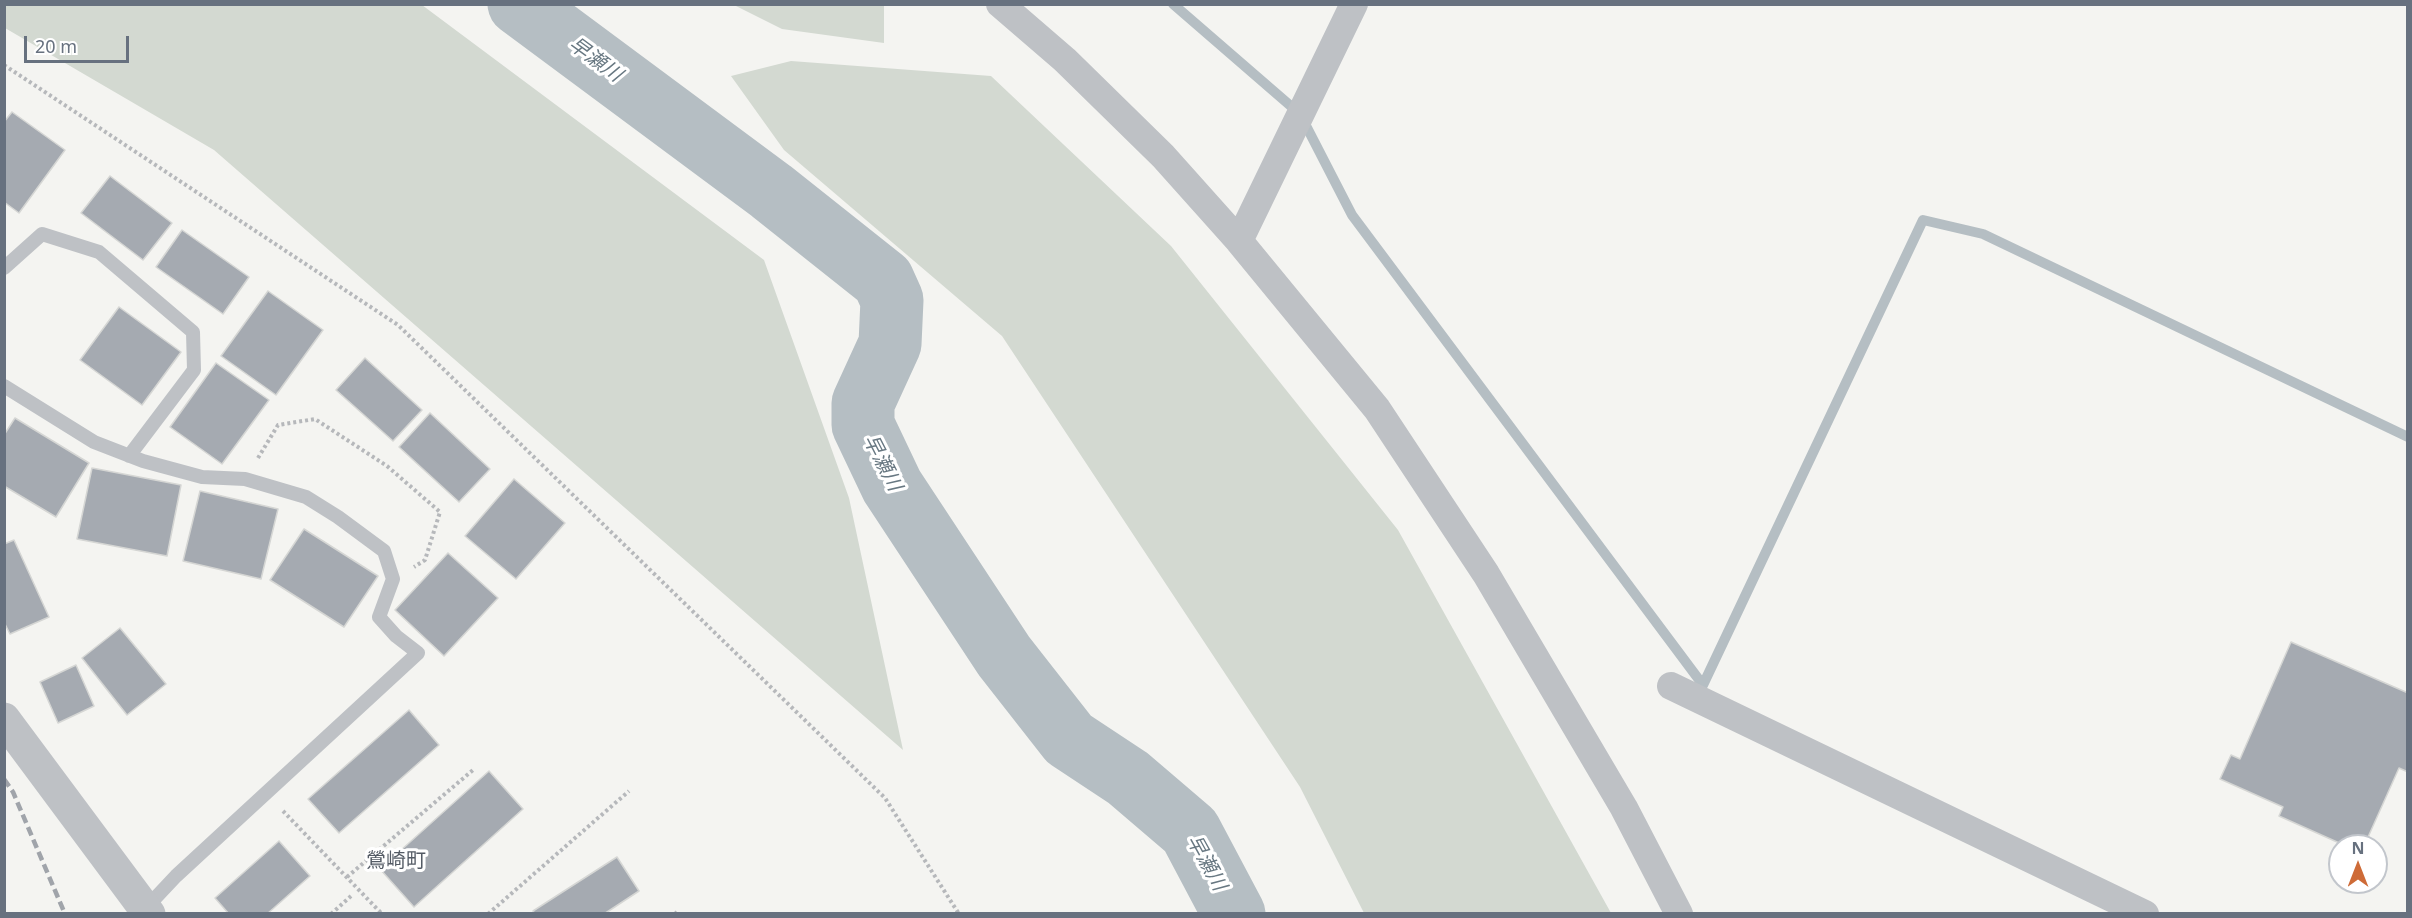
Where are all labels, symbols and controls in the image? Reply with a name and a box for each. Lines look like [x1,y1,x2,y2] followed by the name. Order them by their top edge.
[27,24,132,62] scale bar
[564,33,626,87] water label: 早瀬川
[35,34,77,58] text: 20 m
[858,431,906,495] water label: 早瀬川
[1181,831,1231,895] water label: 早瀬川
[2328,834,2388,894] north arrow
[2351,837,2365,859] text: N
[366,849,426,873] district label: 鶯崎町

